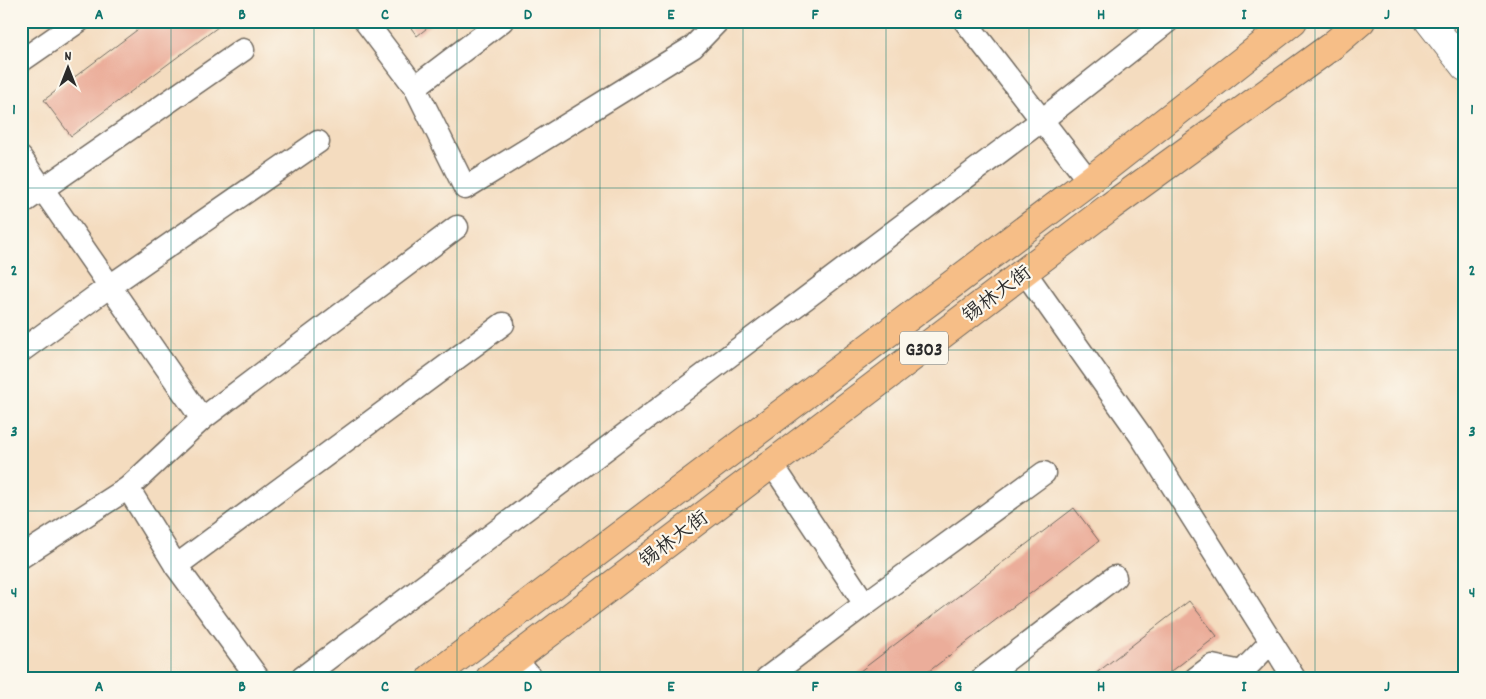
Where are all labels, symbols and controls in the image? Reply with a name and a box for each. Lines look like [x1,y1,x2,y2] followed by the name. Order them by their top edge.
[95,4,104,27] text: A
[238,4,246,27] text: B
[381,4,389,27] text: C
[524,4,533,27] text: D
[667,4,675,27] text: E
[811,4,819,27] text: F
[954,4,962,27] text: G
[1097,4,1105,27] text: H
[1242,4,1248,27] text: I
[1384,4,1390,27] text: J
[42,42,92,92] north arrow
[65,47,72,67] text: N
[12,99,16,122] text: 1
[1470,99,1474,122] text: 1
[11,260,18,283] text: 2
[957,260,1038,331] street label: 锡林大街
[1469,260,1476,283] text: 2
[900,332,948,364] road number: G303
[10,421,18,444] text: 3
[1468,421,1476,444] text: 3
[634,505,715,576] street label: 锡林大街
[11,582,17,605] text: 4
[1469,582,1475,605] text: 4
[95,676,104,699] text: A
[238,676,246,699] text: B
[381,676,389,699] text: C
[524,676,533,699] text: D
[667,676,675,699] text: E
[811,676,819,699] text: F
[954,676,962,699] text: G
[1097,676,1105,699] text: H
[1242,676,1248,699] text: I
[1384,676,1390,699] text: J

